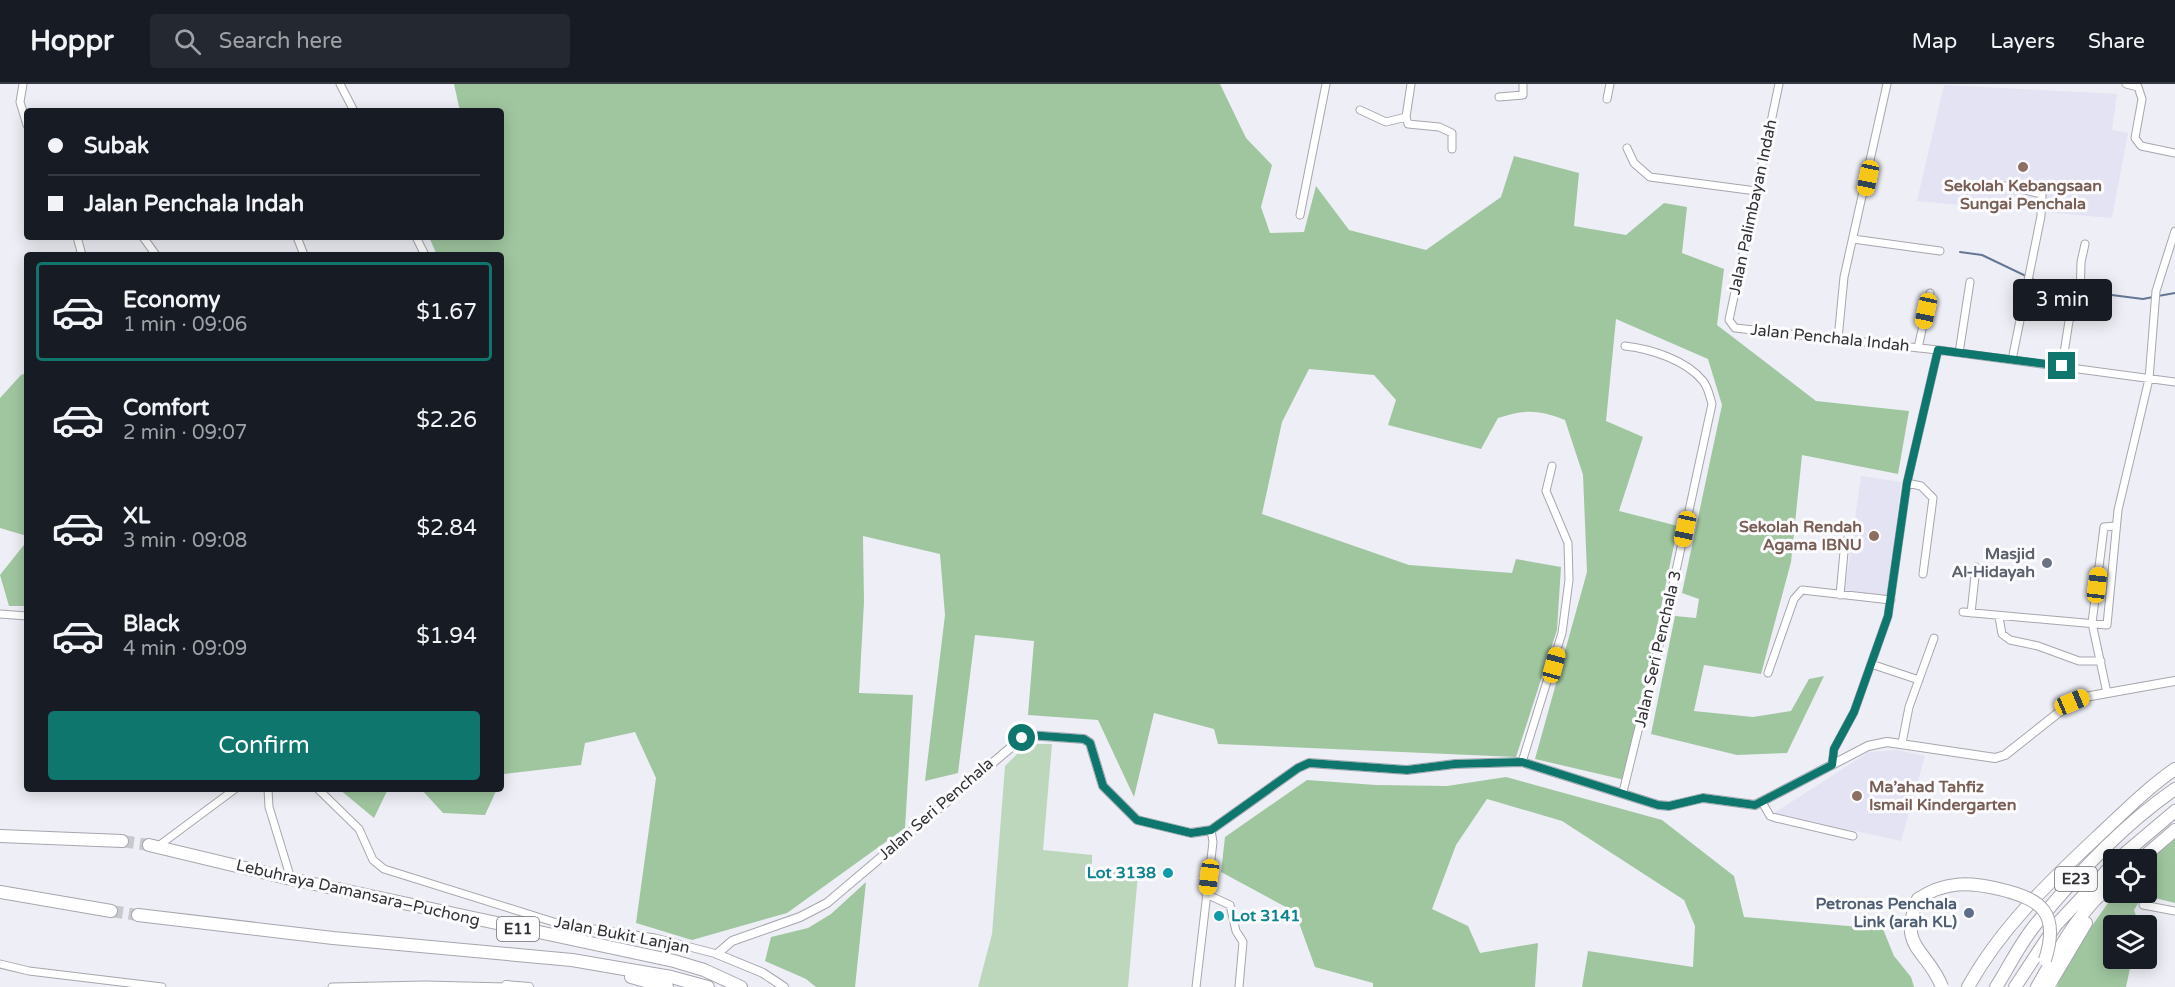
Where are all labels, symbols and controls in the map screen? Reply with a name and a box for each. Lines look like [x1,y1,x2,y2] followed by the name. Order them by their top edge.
[150,14,570,68] search box
[30,24,114,58] text: Hoppr
[171,25,204,58] icon: search
[219,28,343,54] text: Search here
[1912,29,1957,54] text: Map
[1990,29,2055,54] text: Layers
[2088,29,2145,54] text: Share
[1725,118,1781,296] street label: Jalan Palimbayan Indah
[84,133,149,159] text: Subak
[1855,159,1881,197] car
[2016,160,2030,174] marker: Sekolah Kebangsaan Sungai Penchala
[1944,176,2102,214] place label: Sekolah Kebangsaan Sungai Penchala
[84,191,304,217] text: Jalan Penchala Indah
[2012,279,2112,321] callout: 3 min
[51,285,105,339] icon: car
[123,287,220,313] text: Economy
[2036,288,2089,312] text: 3 min
[1913,292,1939,330] car
[416,299,477,325] text: $1.67
[123,313,247,337] text: 1 min · 09:06
[1749,320,1911,356] street label: Jalan Penchala Indah
[2048,352,2075,379] route end
[51,393,105,447] icon: car
[123,395,209,421] text: Comfort
[416,407,477,433] text: $2.26
[123,421,247,445] text: 2 min · 09:07
[51,501,105,555] icon: car
[123,503,150,529] text: XL
[1672,510,1698,548] car
[416,515,477,541] text: $2.84
[1739,517,1862,555] place label: Sekolah Rendah Agama IBNU
[123,529,247,553] text: 3 min · 09:08
[1867,529,1881,543] marker: Sekolah Rendah Agama IBNU
[1952,544,2035,582] place label: Masjid Al-Hidayah
[2040,556,2054,570] marker: Masjid Al-Hidayah
[2086,566,2108,604] car
[1630,569,1686,729] street label: Jalan Seri Penchala 3
[51,609,105,663] icon: car
[123,611,180,637] text: Black
[416,623,477,649] text: $1.94
[123,637,247,661] text: 4 min · 09:09
[1541,645,1567,685] car
[2052,687,2092,717] car
[48,711,480,780] button: Confirm
[1008,724,1035,751] route start
[874,754,998,864] street label: Jalan Seri Penchala
[1869,777,2016,815] place label: Ma’ahad Tahfiz Ismail Kindergarten
[1850,789,1864,803] marker: Ma’ahad Tahfiz Ismail Kindergarten
[2103,849,2157,969] map controls
[2103,849,2157,903] button: locate
[234,855,482,931] street label: Lebuhraya Damansara–Puchong
[1198,858,1220,896] car
[1087,863,1156,883] place label: Lot 3138
[1161,866,1175,880] marker: Lot 3138
[2055,867,2097,891] road number: E23
[1816,894,1957,932] place label: Petronas Penchala Link (arah KL)
[1231,906,1300,926] place label: Lot 3141
[1962,906,1976,920] marker: Petronas Penchala Link (arah KL)
[1212,909,1226,923] marker: Lot 3141
[552,912,692,958] street label: Jalan Bukit Lanjan
[2103,915,2157,969] button: layers
[497,917,539,941] road number: E11

